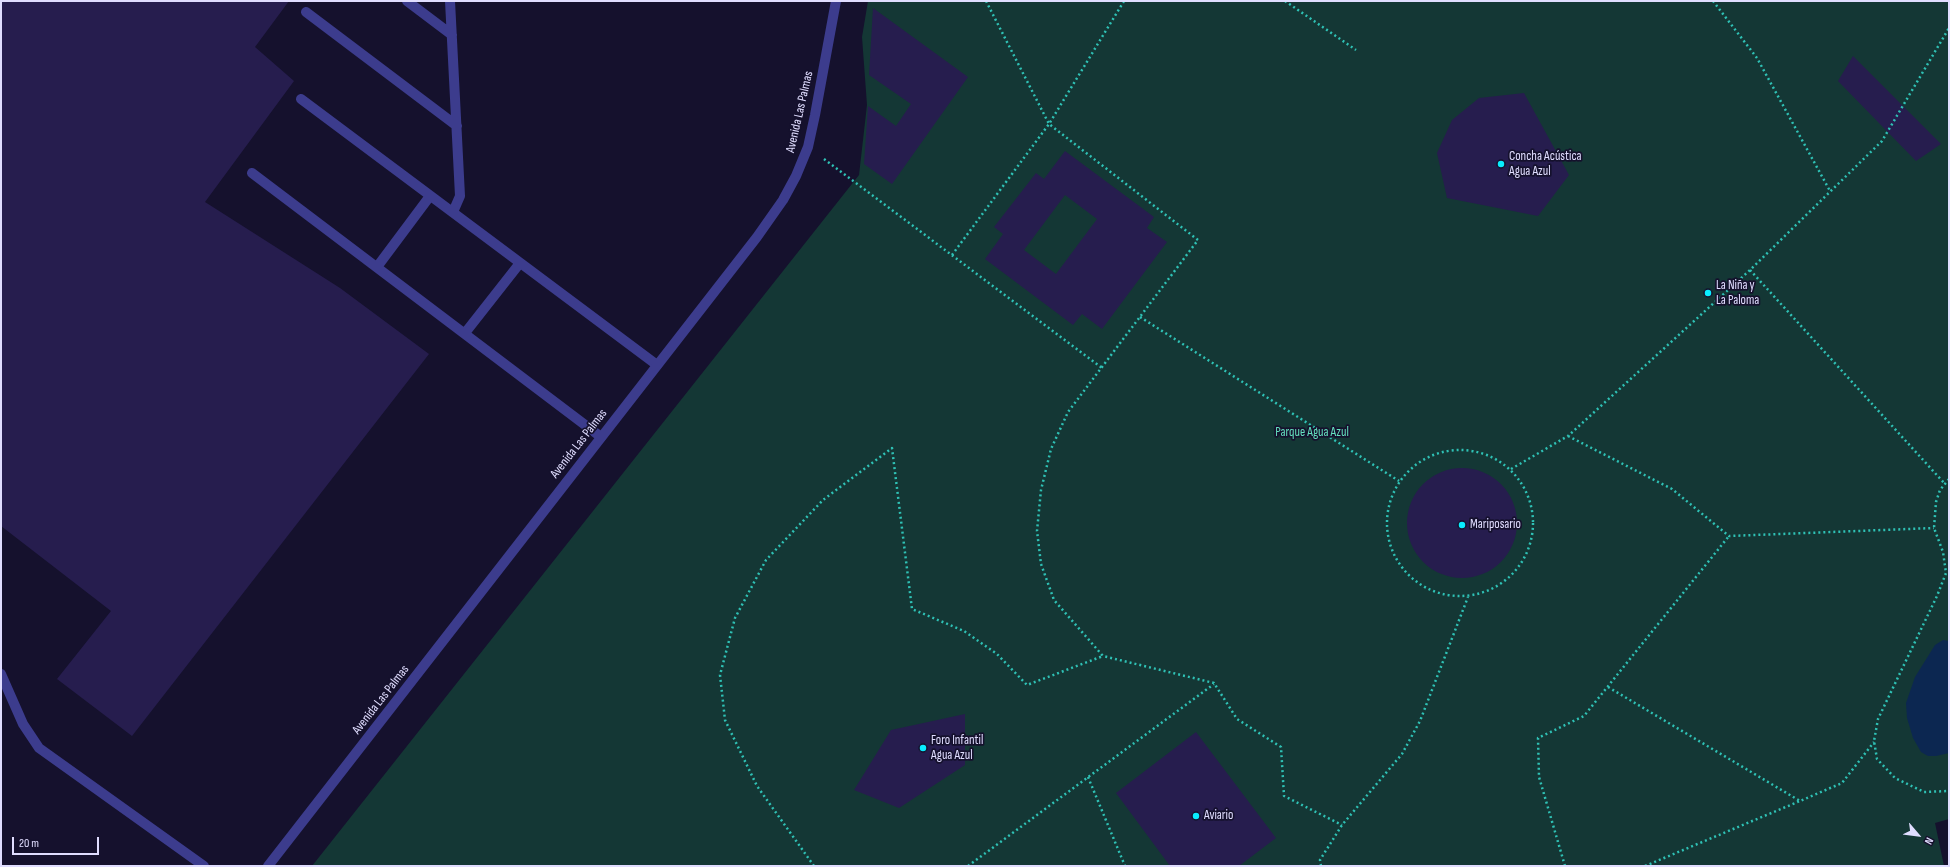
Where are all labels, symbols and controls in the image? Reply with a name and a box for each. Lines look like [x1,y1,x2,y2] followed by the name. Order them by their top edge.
[783,70,817,154] street label: Avenida Las Palmas
[1509,149,1581,180] place label: Concha Acústica Agua Azul
[1496,159,1506,169] marker: Concha Acústica Agua Azul
[1716,278,1759,309] place label: La Niña y La Paloma
[1703,288,1713,298] marker: La Niña y La Paloma
[547,406,611,482] street label: Avenida Las Palmas
[1275,425,1349,441] park label: Parque Agua Azul
[1470,517,1521,533] place label: Mariposario
[1457,520,1467,530] marker: Mariposario
[349,662,413,738] street label: Avenida Las Palmas
[931,733,983,764] place label: Foro Infantil Agua Azul
[918,743,928,753] marker: Foro Infantil Agua Azul
[1204,808,1233,824] place label: Aviario
[1191,811,1201,821] marker: Aviario
[1898,815,1938,855] north arrow
[14,829,101,855] scale bar
[1922,835,1936,847] text: N
[19,836,39,851] text: 20 m

